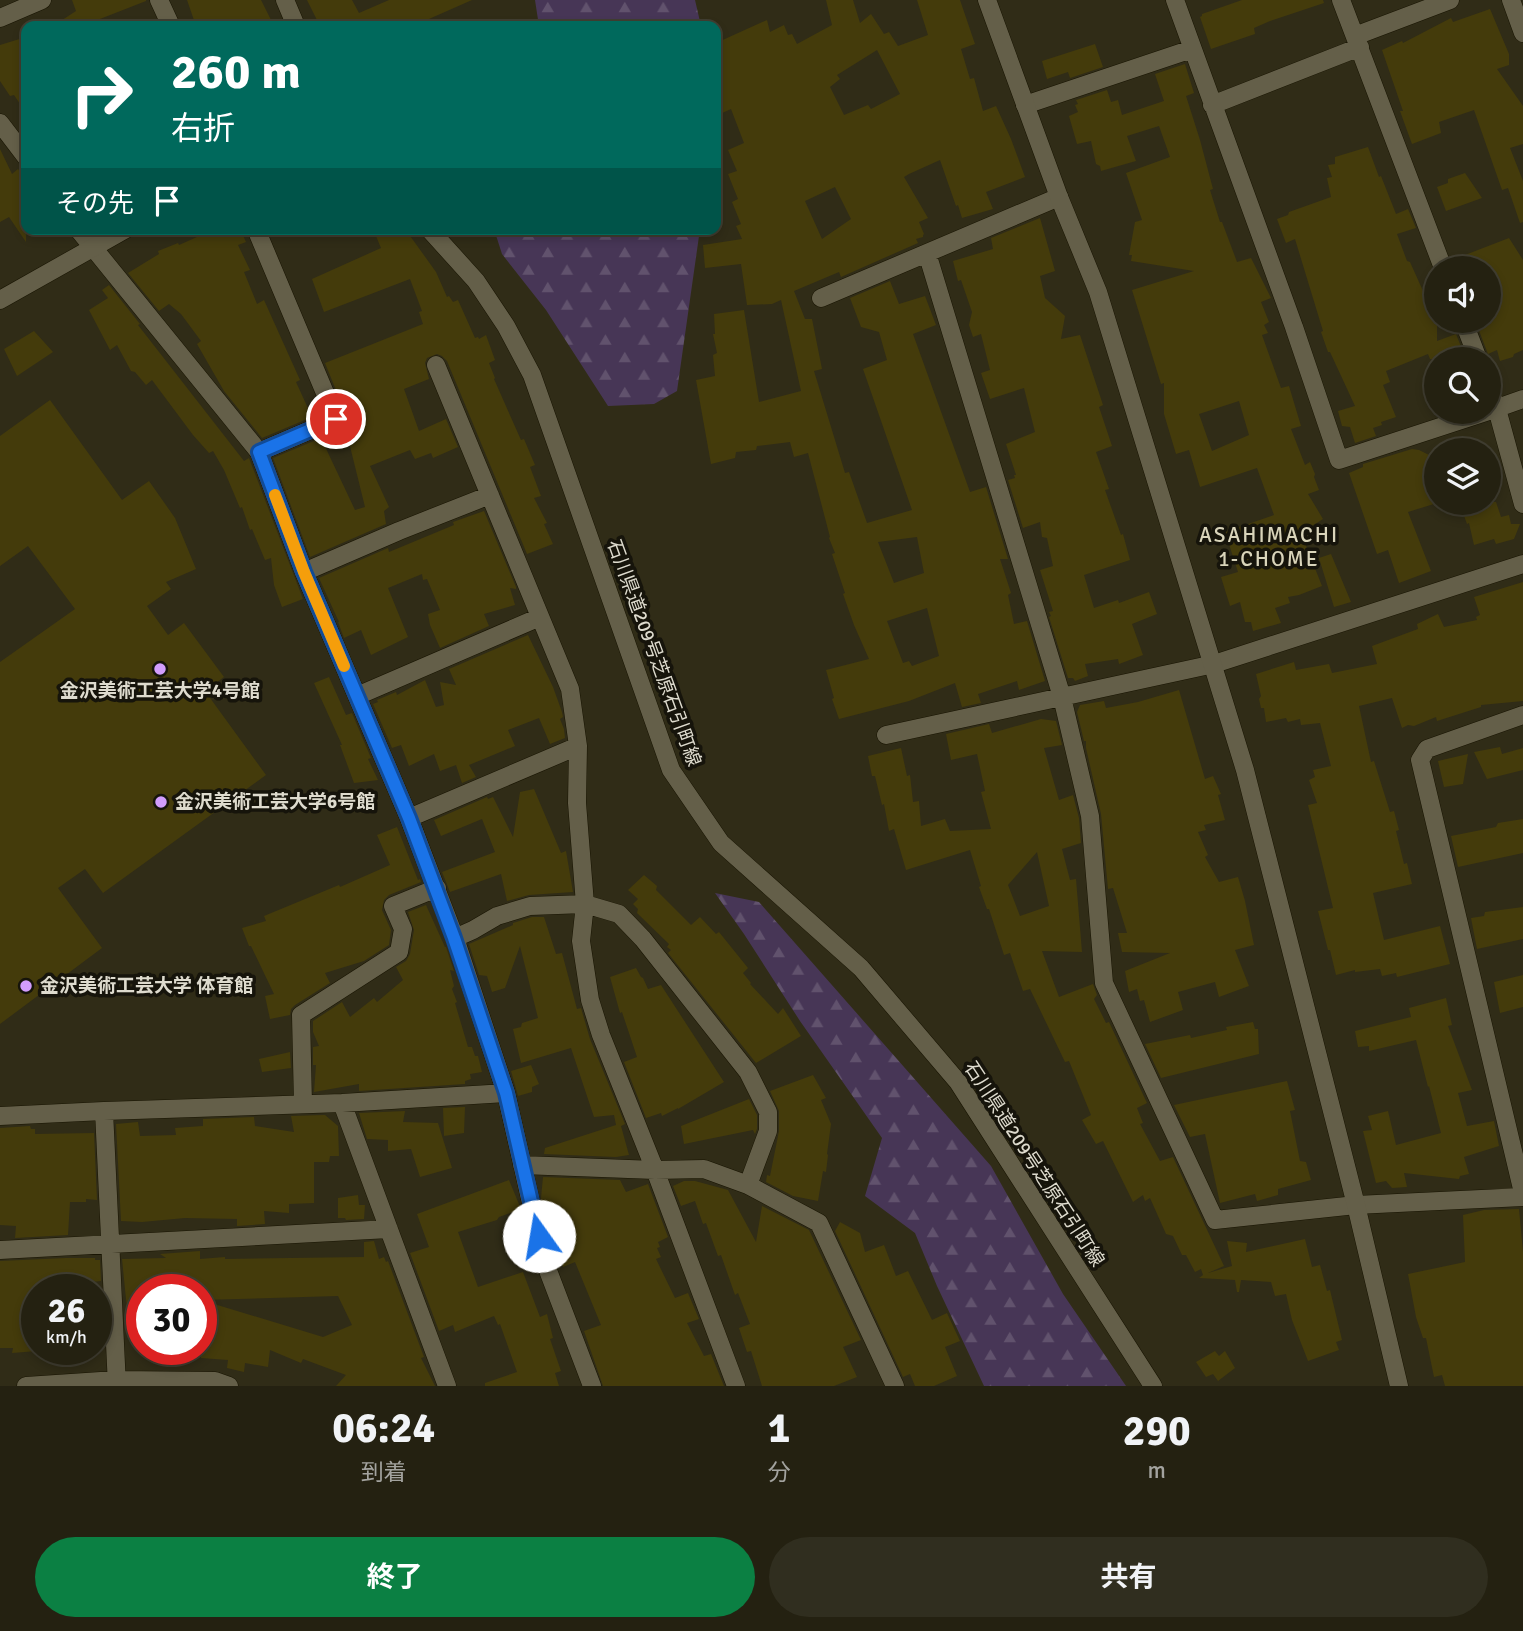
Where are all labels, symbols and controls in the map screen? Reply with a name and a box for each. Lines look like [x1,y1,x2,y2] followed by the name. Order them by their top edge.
[171,42,301,102] text: 260 m
[56,49,147,140] icon: right
[171,109,235,148] text: 右折
[148,182,186,220] icon: arrive
[56,188,134,220] text: その先
[1424,256,1501,515] map controls
[1424,256,1501,333] button: sound
[1424,347,1501,424] button: search
[306,389,366,449] pin
[317,400,355,438] icon: arrive
[1424,438,1501,515] button: layers
[1199,522,1339,572] district label: ASAHIMACHI 1-CHOME
[602,536,706,770] street label: 石川県道209号芝原石引町線
[152,661,168,677] marker: 金沢美術工芸大学4号館
[60,679,260,703] place label: 金沢美術工芸大学4号館
[175,790,375,814] place label: 金沢美術工芸大学6号館
[153,794,169,810] marker: 金沢美術工芸大学6号館
[40,974,253,998] place label: 金沢美術工芸大学 体育館
[18,978,34,994] marker: 金沢美術工芸大学 体育館
[959,1057,1109,1271] street label: 石川県道209号芝原石引町線
[502,1199,576,1273] position arrow
[126,1274,217,1365] speed limit sign: 30
[48,1289,85,1332] text: 26
[46,1326,87,1348] text: km/h
[332,1403,435,1454] text: 06:24
[768,1403,790,1454] text: 1
[1123,1406,1191,1457] text: 290
[1148,1456,1166,1485] text: m
[361,1458,407,1487] text: 到着
[768,1458,791,1487] text: 分
[35,1537,755,1617] button: 終了
[769,1537,1488,1617] button: 共有

